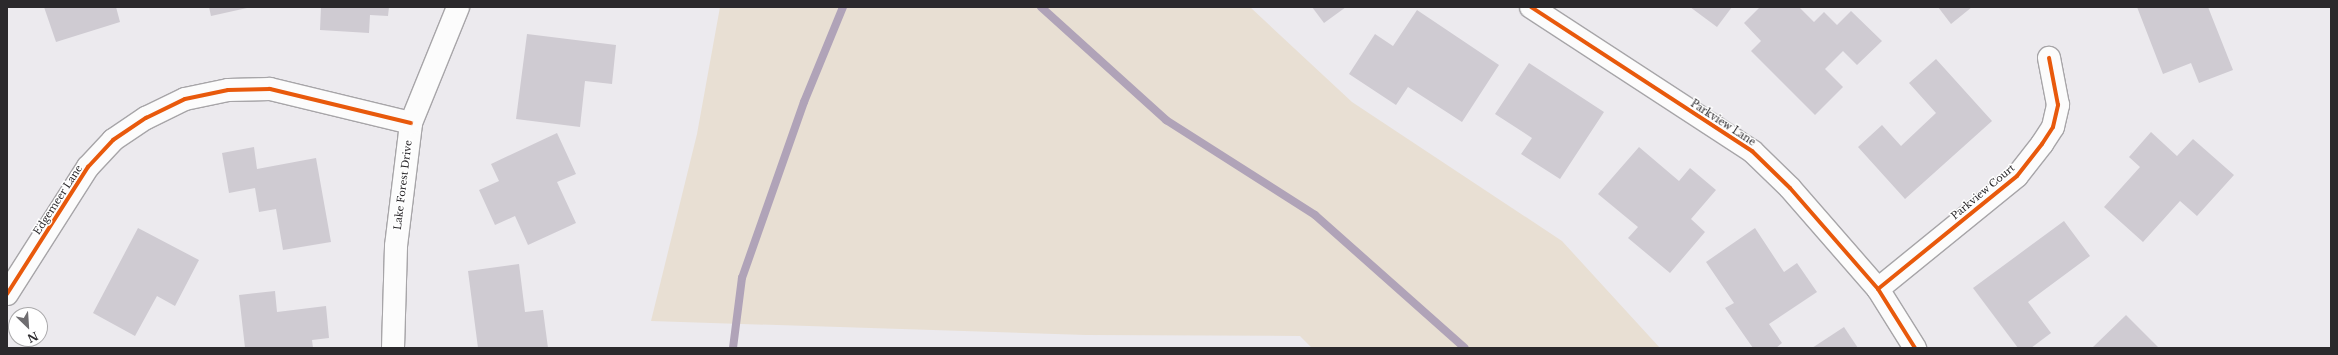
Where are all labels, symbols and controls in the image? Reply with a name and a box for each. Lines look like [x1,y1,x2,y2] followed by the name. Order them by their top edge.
[1688,98,1758,148] street label: Parkview Lane
[392,140,414,230] street label: Lake Forest Drive
[1949,162,2017,222] street label: Parkview Court
[31,163,85,237] street label: Edgemeer Lane
[8,307,48,347] north arrow
[25,328,40,345] text: N

